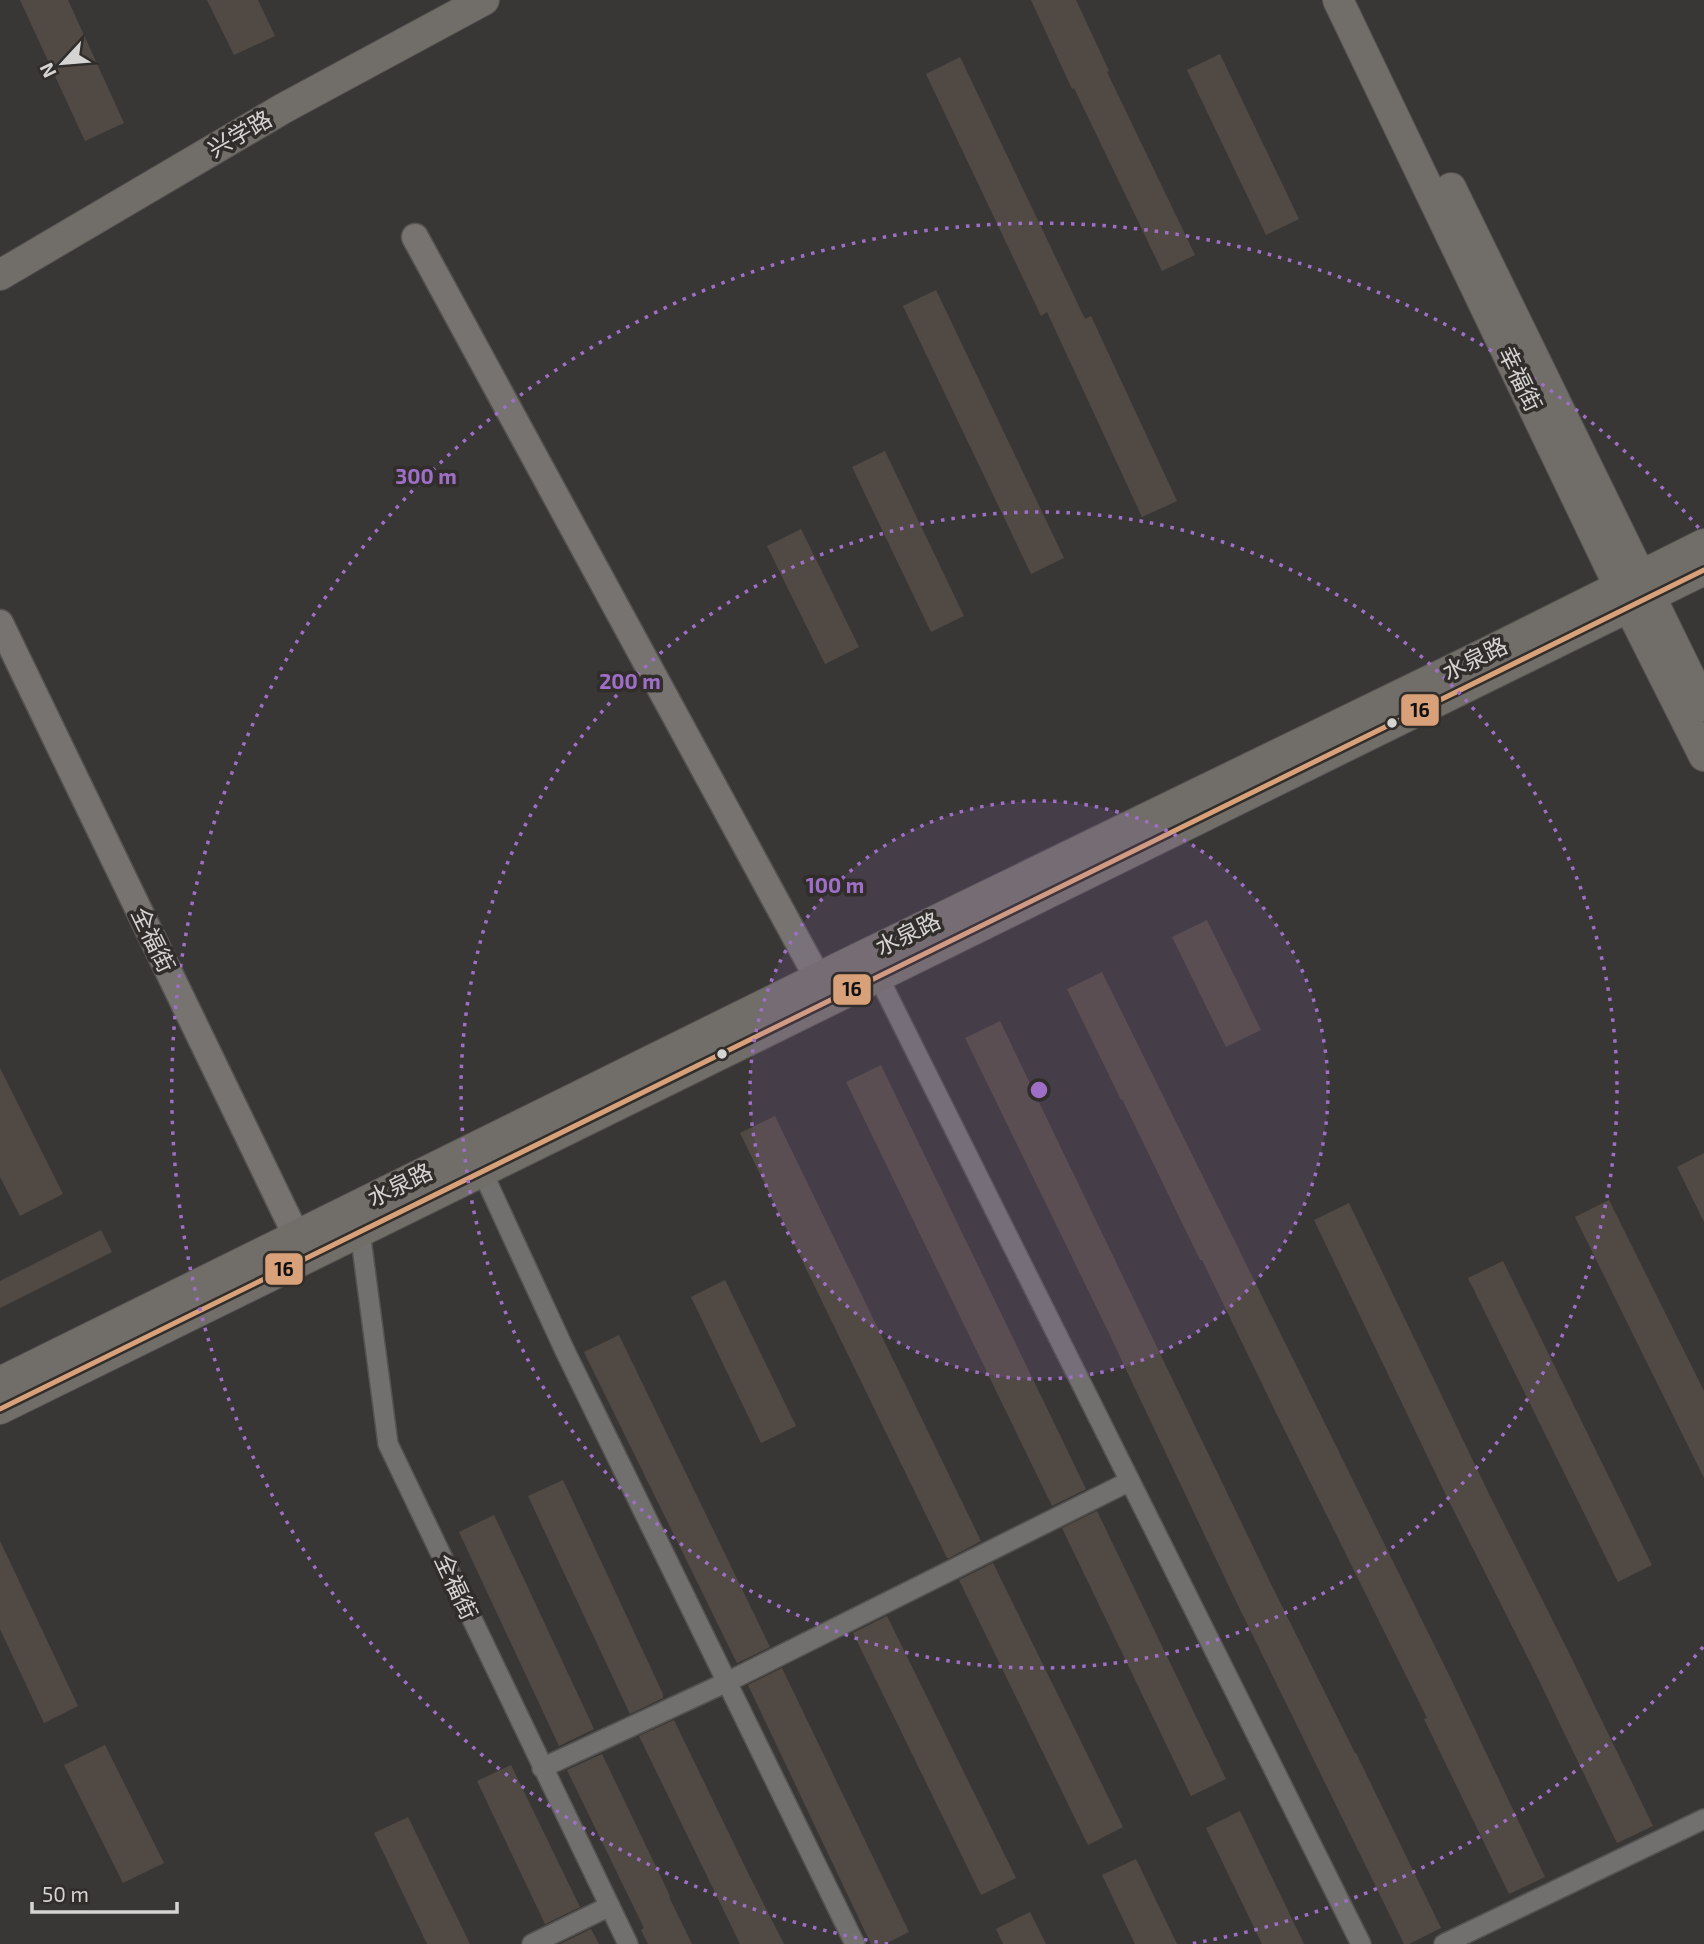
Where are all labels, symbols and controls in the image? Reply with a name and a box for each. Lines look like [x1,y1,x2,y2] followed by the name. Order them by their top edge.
[28,28,98,98] north arrow
[34,59,61,82] text: N
[203,104,276,163] street label: 兴学路
[1493,341,1549,416] street label: 幸福街
[395,463,457,488] text: 300 m
[1437,630,1512,686] street label: 水泉路
[599,668,661,693] text: 200 m
[1400,693,1440,727] line badge: 16
[1410,698,1430,721] text: 16
[1385,716,1399,730] unlabelled marker
[806,872,864,897] text: 100 m
[126,902,182,977] street label: 全福街
[870,905,945,961] street label: 水泉路
[832,973,872,1006] line badge: 16
[842,977,862,1000] text: 16
[715,1047,729,1061] unlabelled marker
[1027,1078,1051,1102] centre of rings
[362,1156,437,1212] street label: 水泉路
[264,1252,304,1286] line badge: 16
[274,1257,294,1280] text: 16
[430,1549,484,1624] street label: 全福街
[32,1870,177,1914] scale bar
[42,1881,89,1906] text: 50 m

